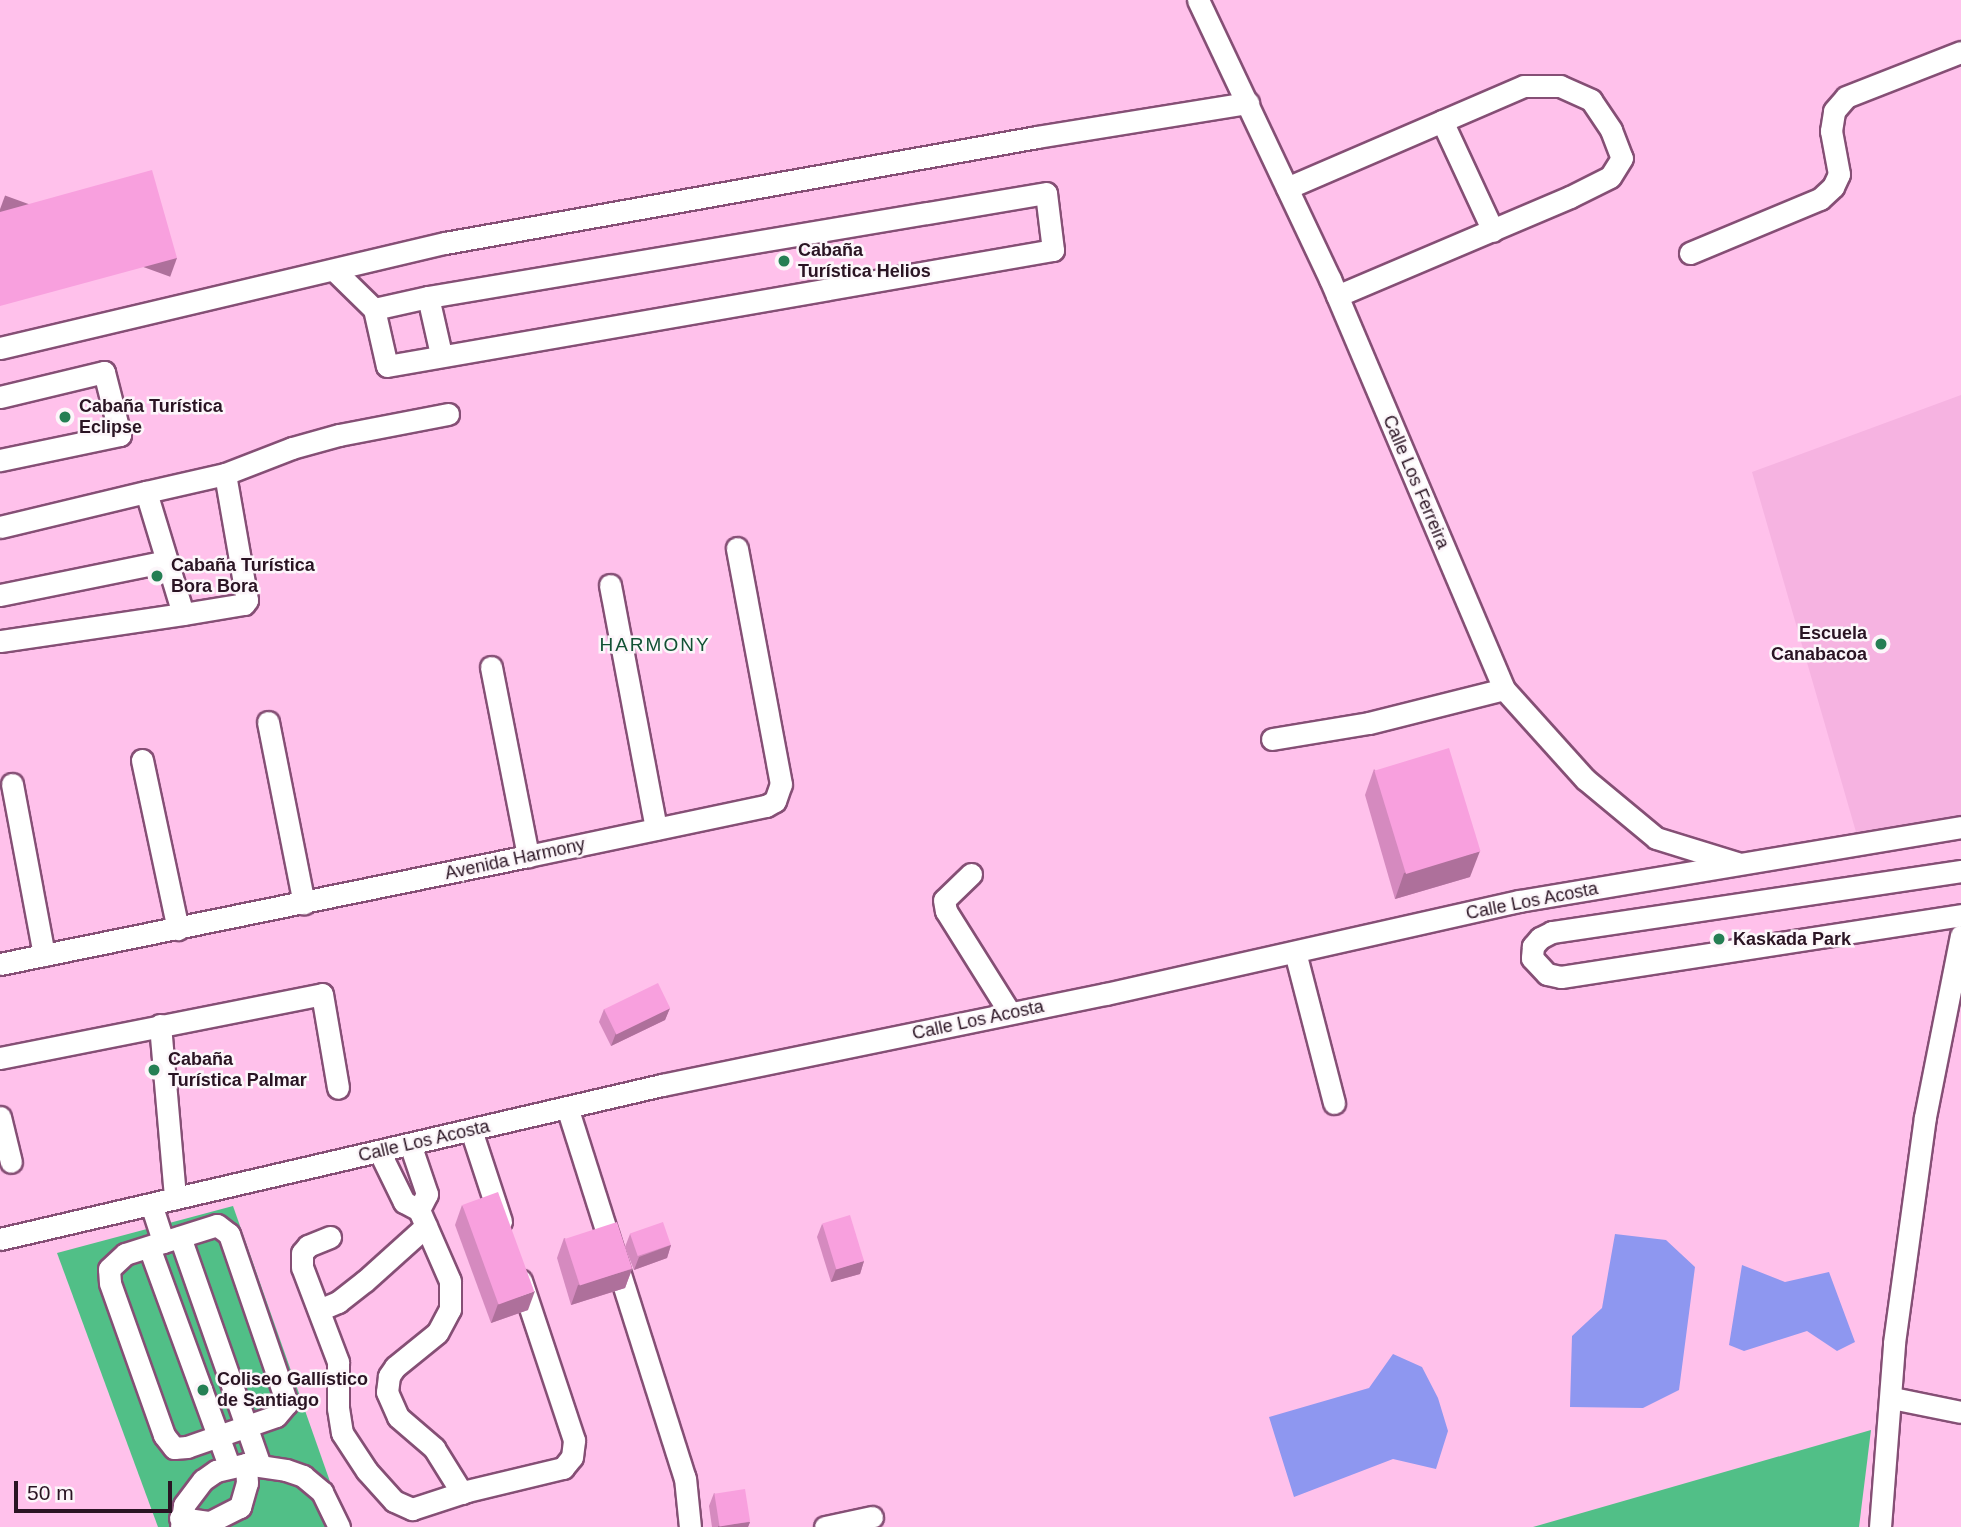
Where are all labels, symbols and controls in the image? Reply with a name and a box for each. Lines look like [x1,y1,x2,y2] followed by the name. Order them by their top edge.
[798,240,931,282] place label: Cabaña Turística Helios
[776,253,792,269] marker: Cabaña Turística Helios
[79,396,223,438] place label: Cabaña Turística Eclipse
[57,409,73,425] marker: Cabaña Turística Eclipse
[1378,412,1454,552] street label: Calle Los Ferreira
[171,555,315,598] place label: Cabaña Turística Bora Bora
[149,568,165,584] marker: Cabaña Turística Bora Bora
[1771,623,1867,666] place label: Escuela Canabacoa
[600,634,710,656] district label: HARMONY
[1873,636,1889,652] marker: Escuela Canabacoa
[443,834,587,884] street label: Avenida Harmony
[1464,878,1600,924] street label: Calle Los Acosta
[1733,928,1851,950] place label: Kaskada Park
[1711,931,1727,947] marker: Kaskada Park
[910,995,1046,1045] street label: Calle Los Acosta
[168,1049,307,1092] place label: Cabaña Turística Palmar
[146,1062,162,1078] marker: Cabaña Turística Palmar
[356,1115,492,1167] street label: Calle Los Acosta
[217,1369,368,1412] place label: Coliseo Gallístico de Santiago
[195,1382,211,1398] marker: Coliseo Gallístico de Santiago
[18,1468,175,1512] scale bar
[27,1481,74,1504] text: 50 m

